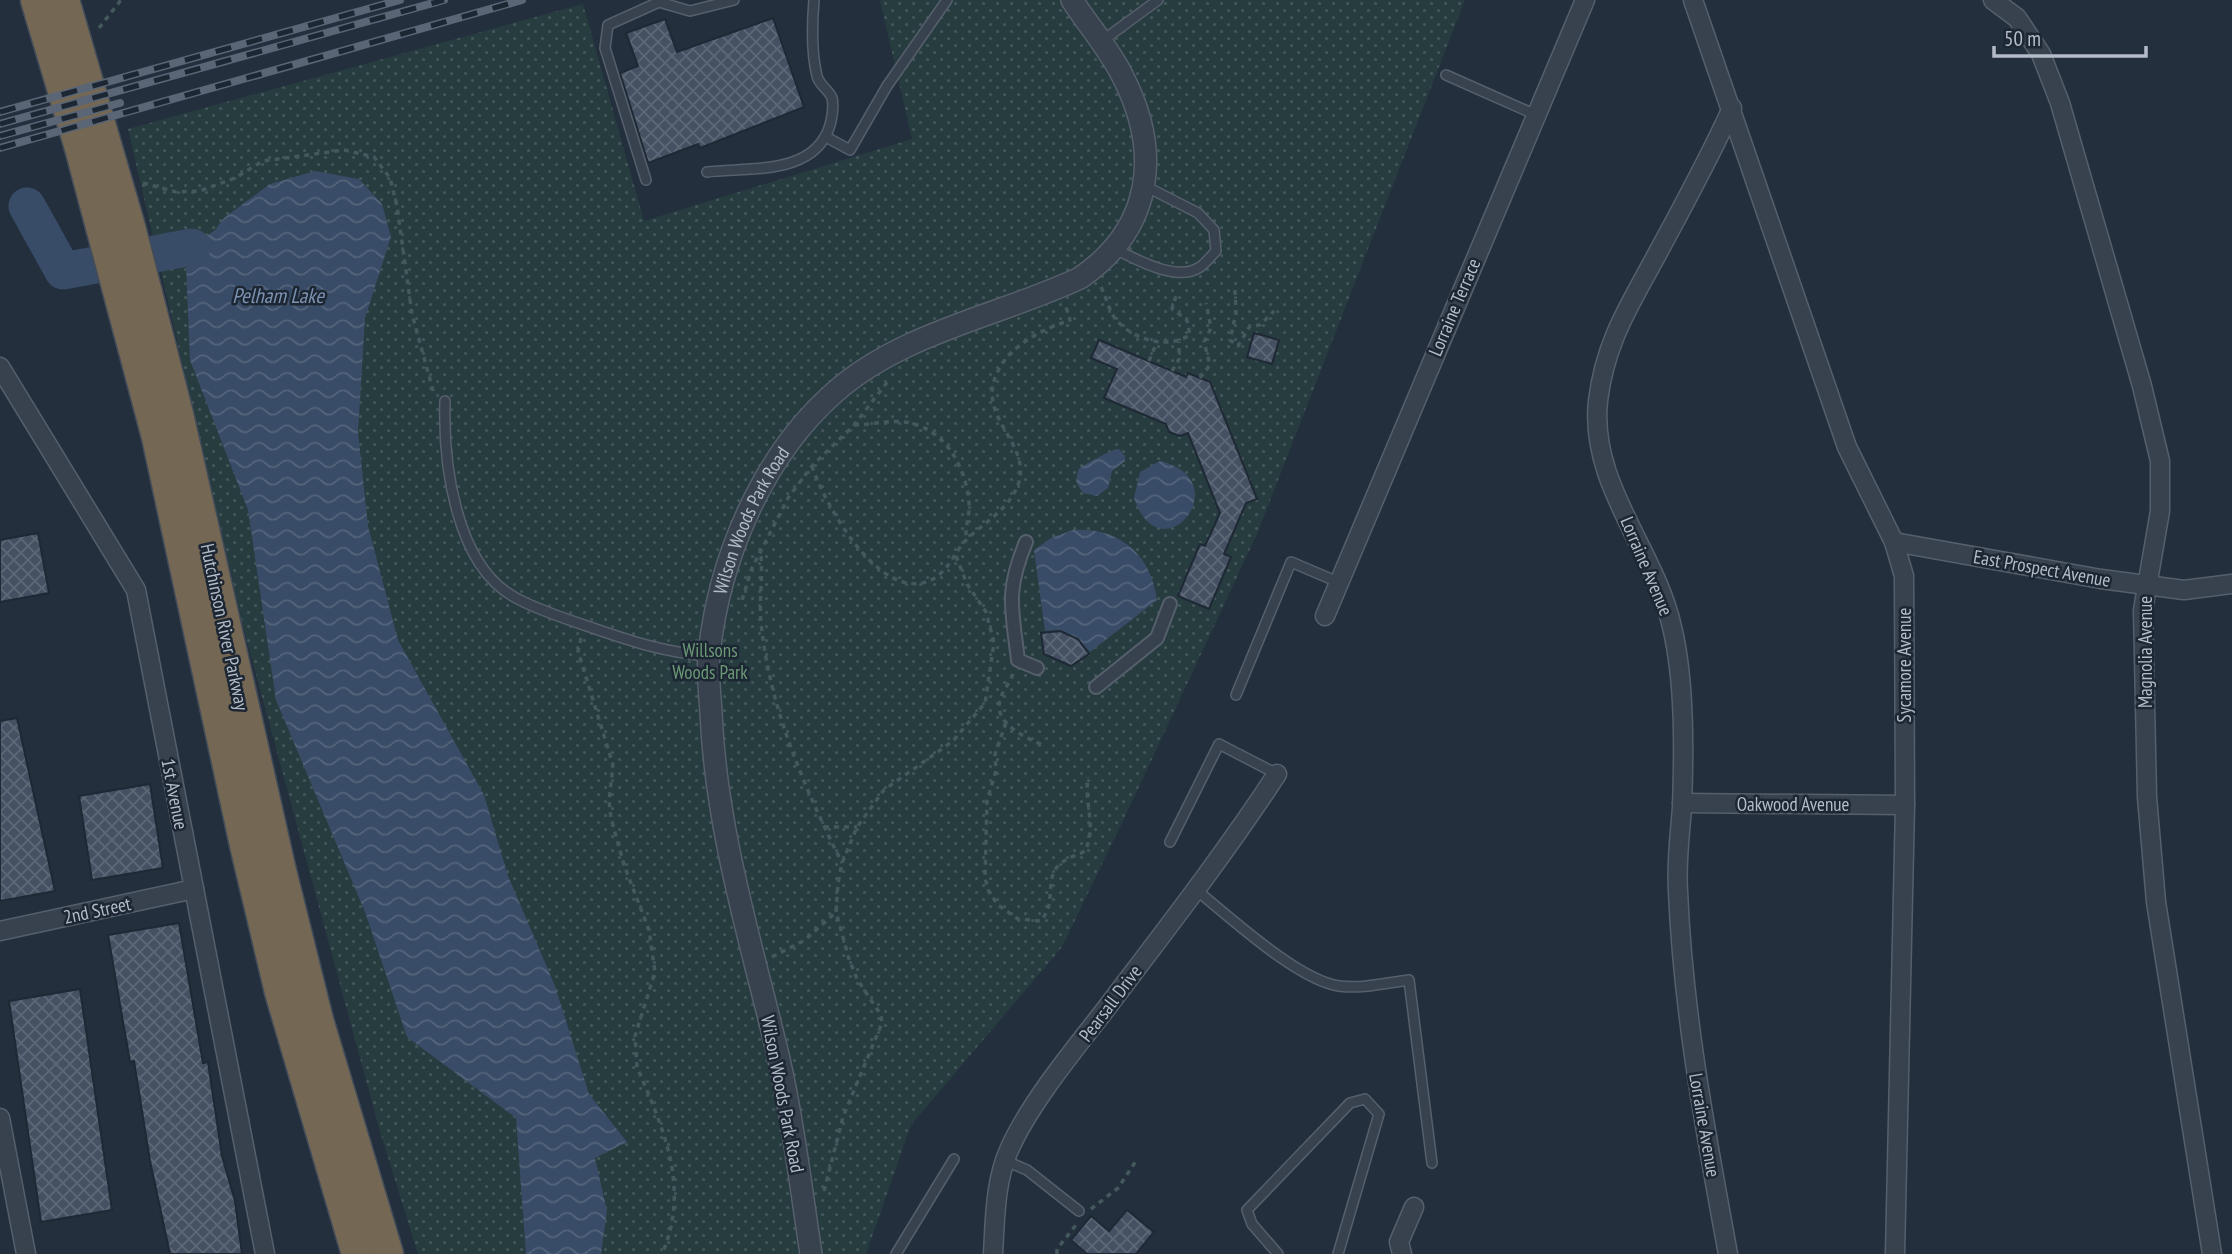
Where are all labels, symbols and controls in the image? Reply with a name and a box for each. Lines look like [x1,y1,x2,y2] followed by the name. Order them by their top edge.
[1994,14,2146,58] scale bar
[2004,25,2041,52] text: 50 m
[1423,254,1485,359] street label: Lorraine Terrace
[232,282,325,309] water label: Pelham Lake
[708,442,794,597] street label: Wilson Woods Park Road
[1615,513,1679,619] street label: Lorraine Avenue
[196,541,255,713] street label: Hutchinson River Parkway
[1972,544,2113,592] street label: East Prospect Avenue
[2133,596,2157,708] street label: Magnolia Avenue
[1892,607,1916,722] street label: Sycamore Avenue
[672,638,748,684] park label: Willsons Woods Park
[156,756,194,832] street label: 1st Avenue
[1737,792,1849,816] street label: Oakwood Avenue
[61,891,134,929] street label: 2nd Street
[1073,960,1147,1046] street label: Pearsall Drive
[756,1013,810,1175] street label: Wilson Woods Park Road
[1684,1071,1726,1179] street label: Lorraine Avenue

